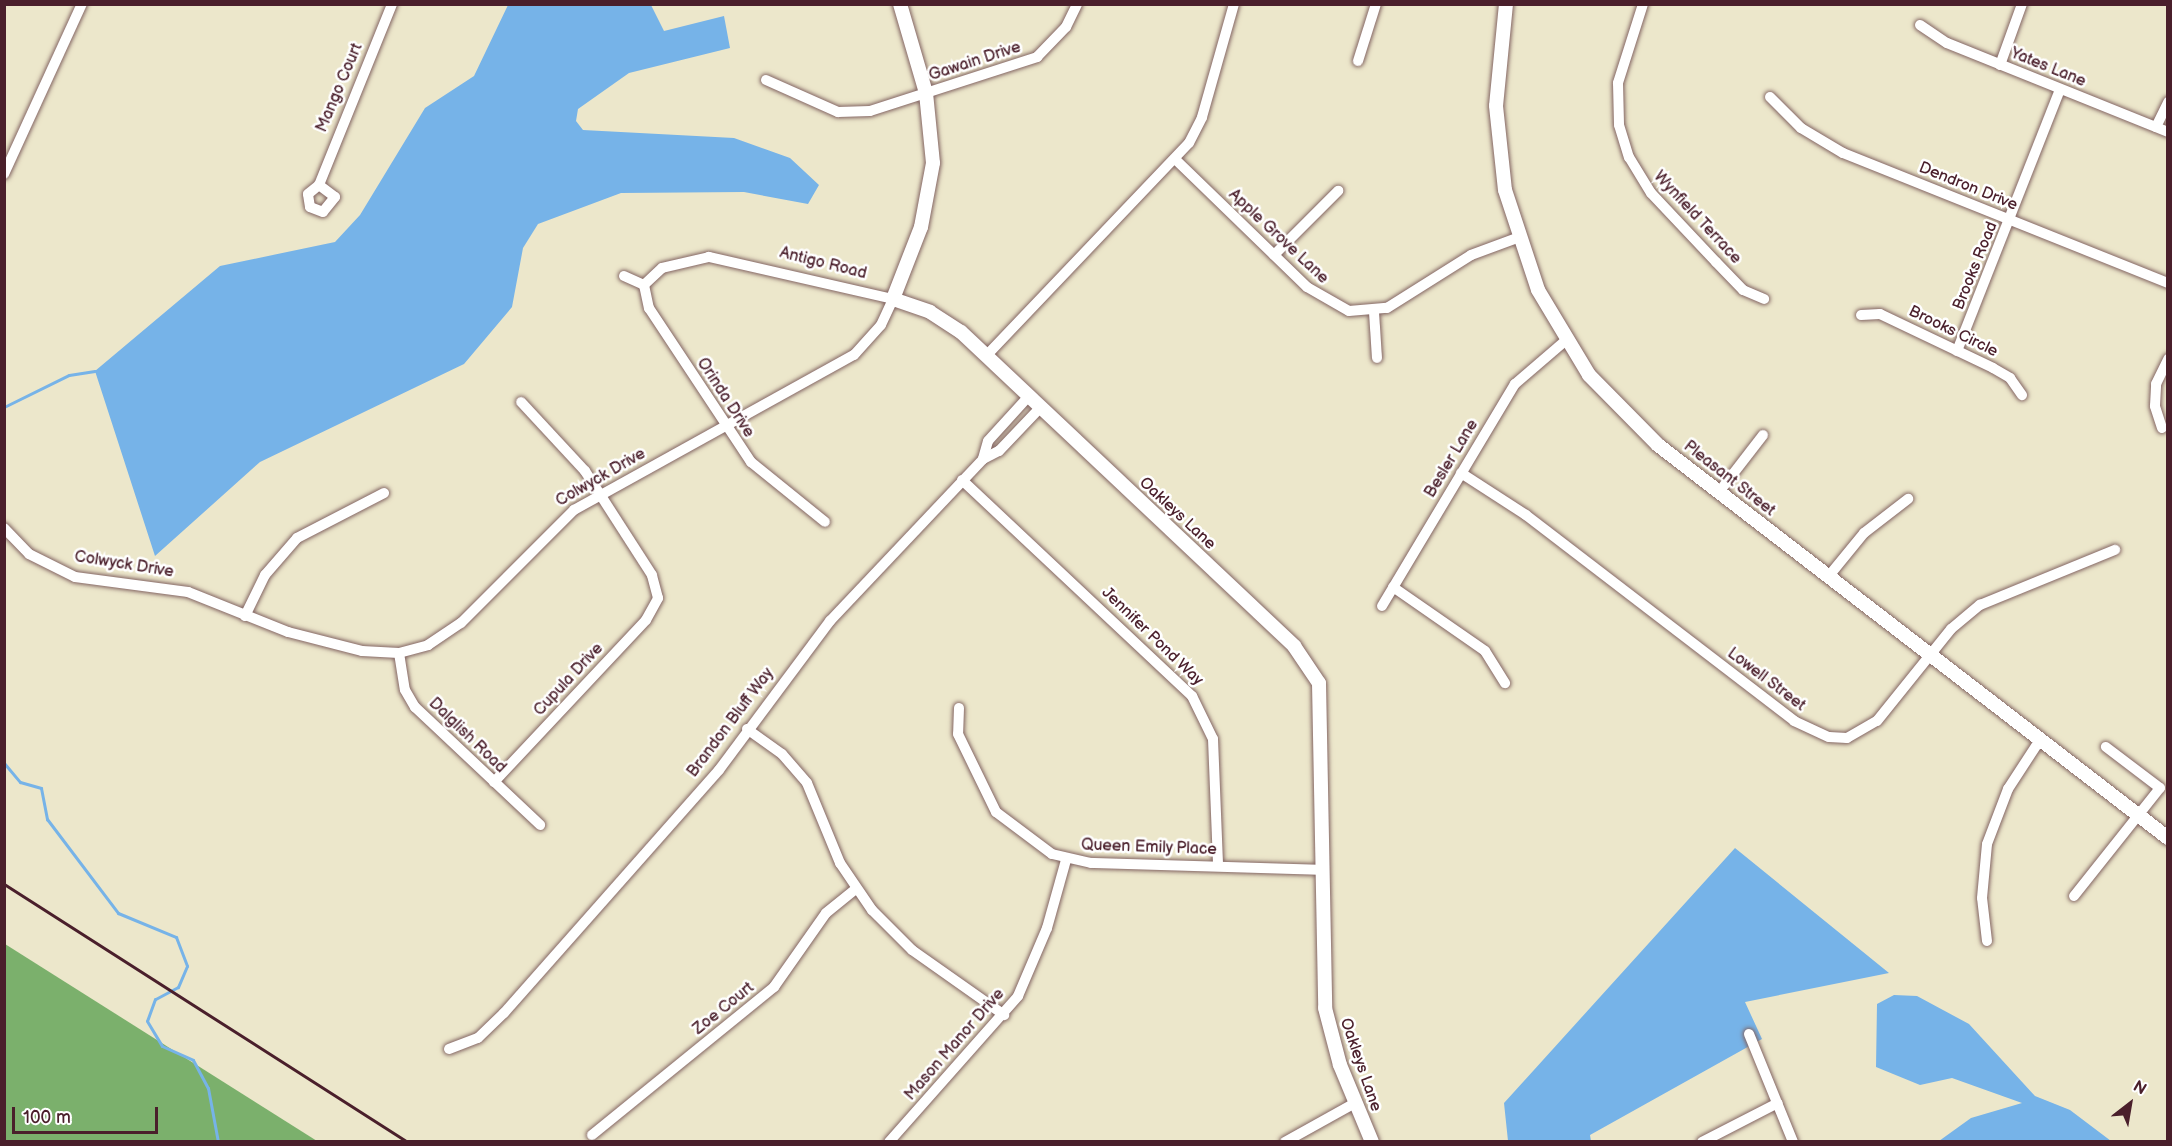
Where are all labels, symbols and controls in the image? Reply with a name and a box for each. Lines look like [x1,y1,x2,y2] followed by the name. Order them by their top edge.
[927,38,1023,86] street label: Gawain Drive
[313,41,367,135] street label: Mango Court
[2008,44,2088,92] street label: Yates Lane
[1916,159,2020,215] street label: Dendron Drive
[1649,167,1745,269] street label: Wynfield Terrace
[1224,186,1332,288] street label: Apple Grove Lane
[1950,219,2002,313] street label: Brooks Road
[778,244,868,284] street label: Antigo Road
[1905,302,2001,362] street label: Brooks Circle
[692,355,758,441] street label: Orinda Drive
[1421,416,1483,502] street label: Besler Lane
[1679,437,1779,521] street label: Pleasant Street
[553,445,649,511] street label: Colwyck Drive
[1135,474,1219,554] street label: Oakleys Lane
[73,548,175,582] street label: Colwyck Drive
[1097,583,1207,691] street label: Jennifer Pond Way
[530,640,608,720] street label: Cupula Drive
[1723,644,1809,716] street label: Lowell Street
[683,664,779,782] street label: Brandon Bluff Way
[424,694,510,778] street label: Dalglish Road
[1080,836,1218,860] street label: Queen Emily Place
[690,979,758,1039] street label: Zoe Court
[901,985,1009,1105] street label: Mason Manor Drive
[1335,1016,1385,1114] street label: Oakleys Lane
[2100,1074,2160,1134] north arrow
[2129,1077,2150,1099] text: N
[15,1095,160,1133] scale bar
[23,1107,71,1128] text: 100 m

